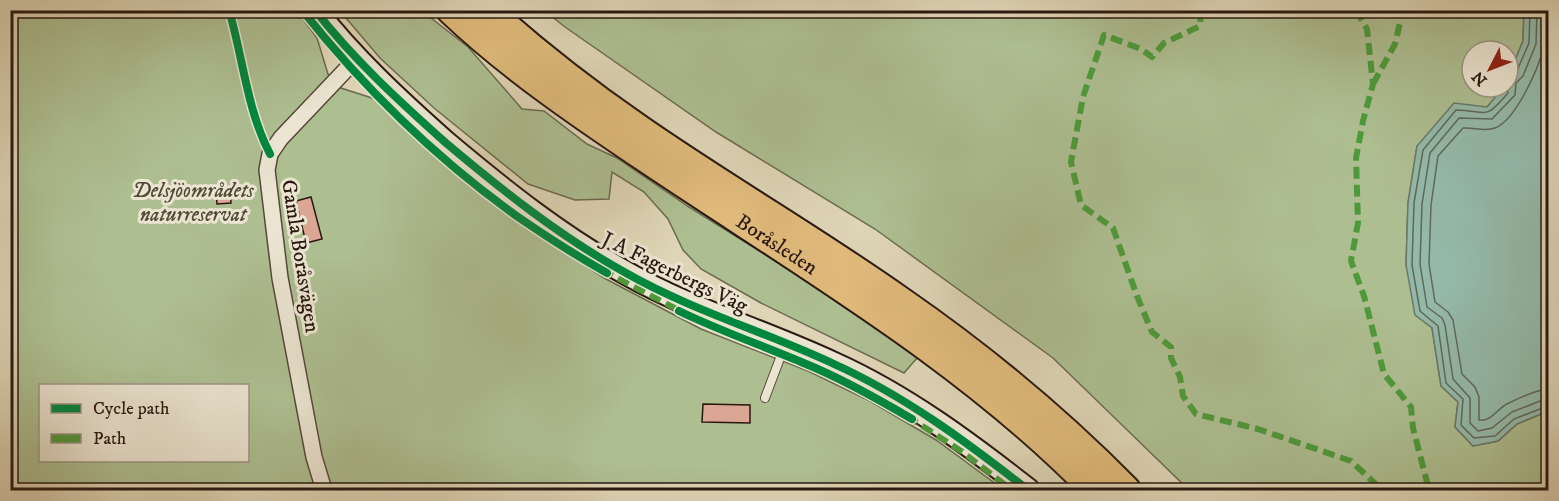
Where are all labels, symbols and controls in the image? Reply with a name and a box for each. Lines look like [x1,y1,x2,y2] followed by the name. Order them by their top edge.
[1460,39,1520,99] north arrow
[1468,67,1491,90] text: N
[132,178,254,228] park label: Delsjöområdets naturreservat
[275,178,325,334] street label: Gamla Boråsvägen
[731,209,822,281] street label: Boråsleden
[596,225,752,320] street label: J A Fagerbergs Väg
[39,384,249,462] legend
[93,398,170,420] text: Cycle path
[93,428,127,450] text: Path

